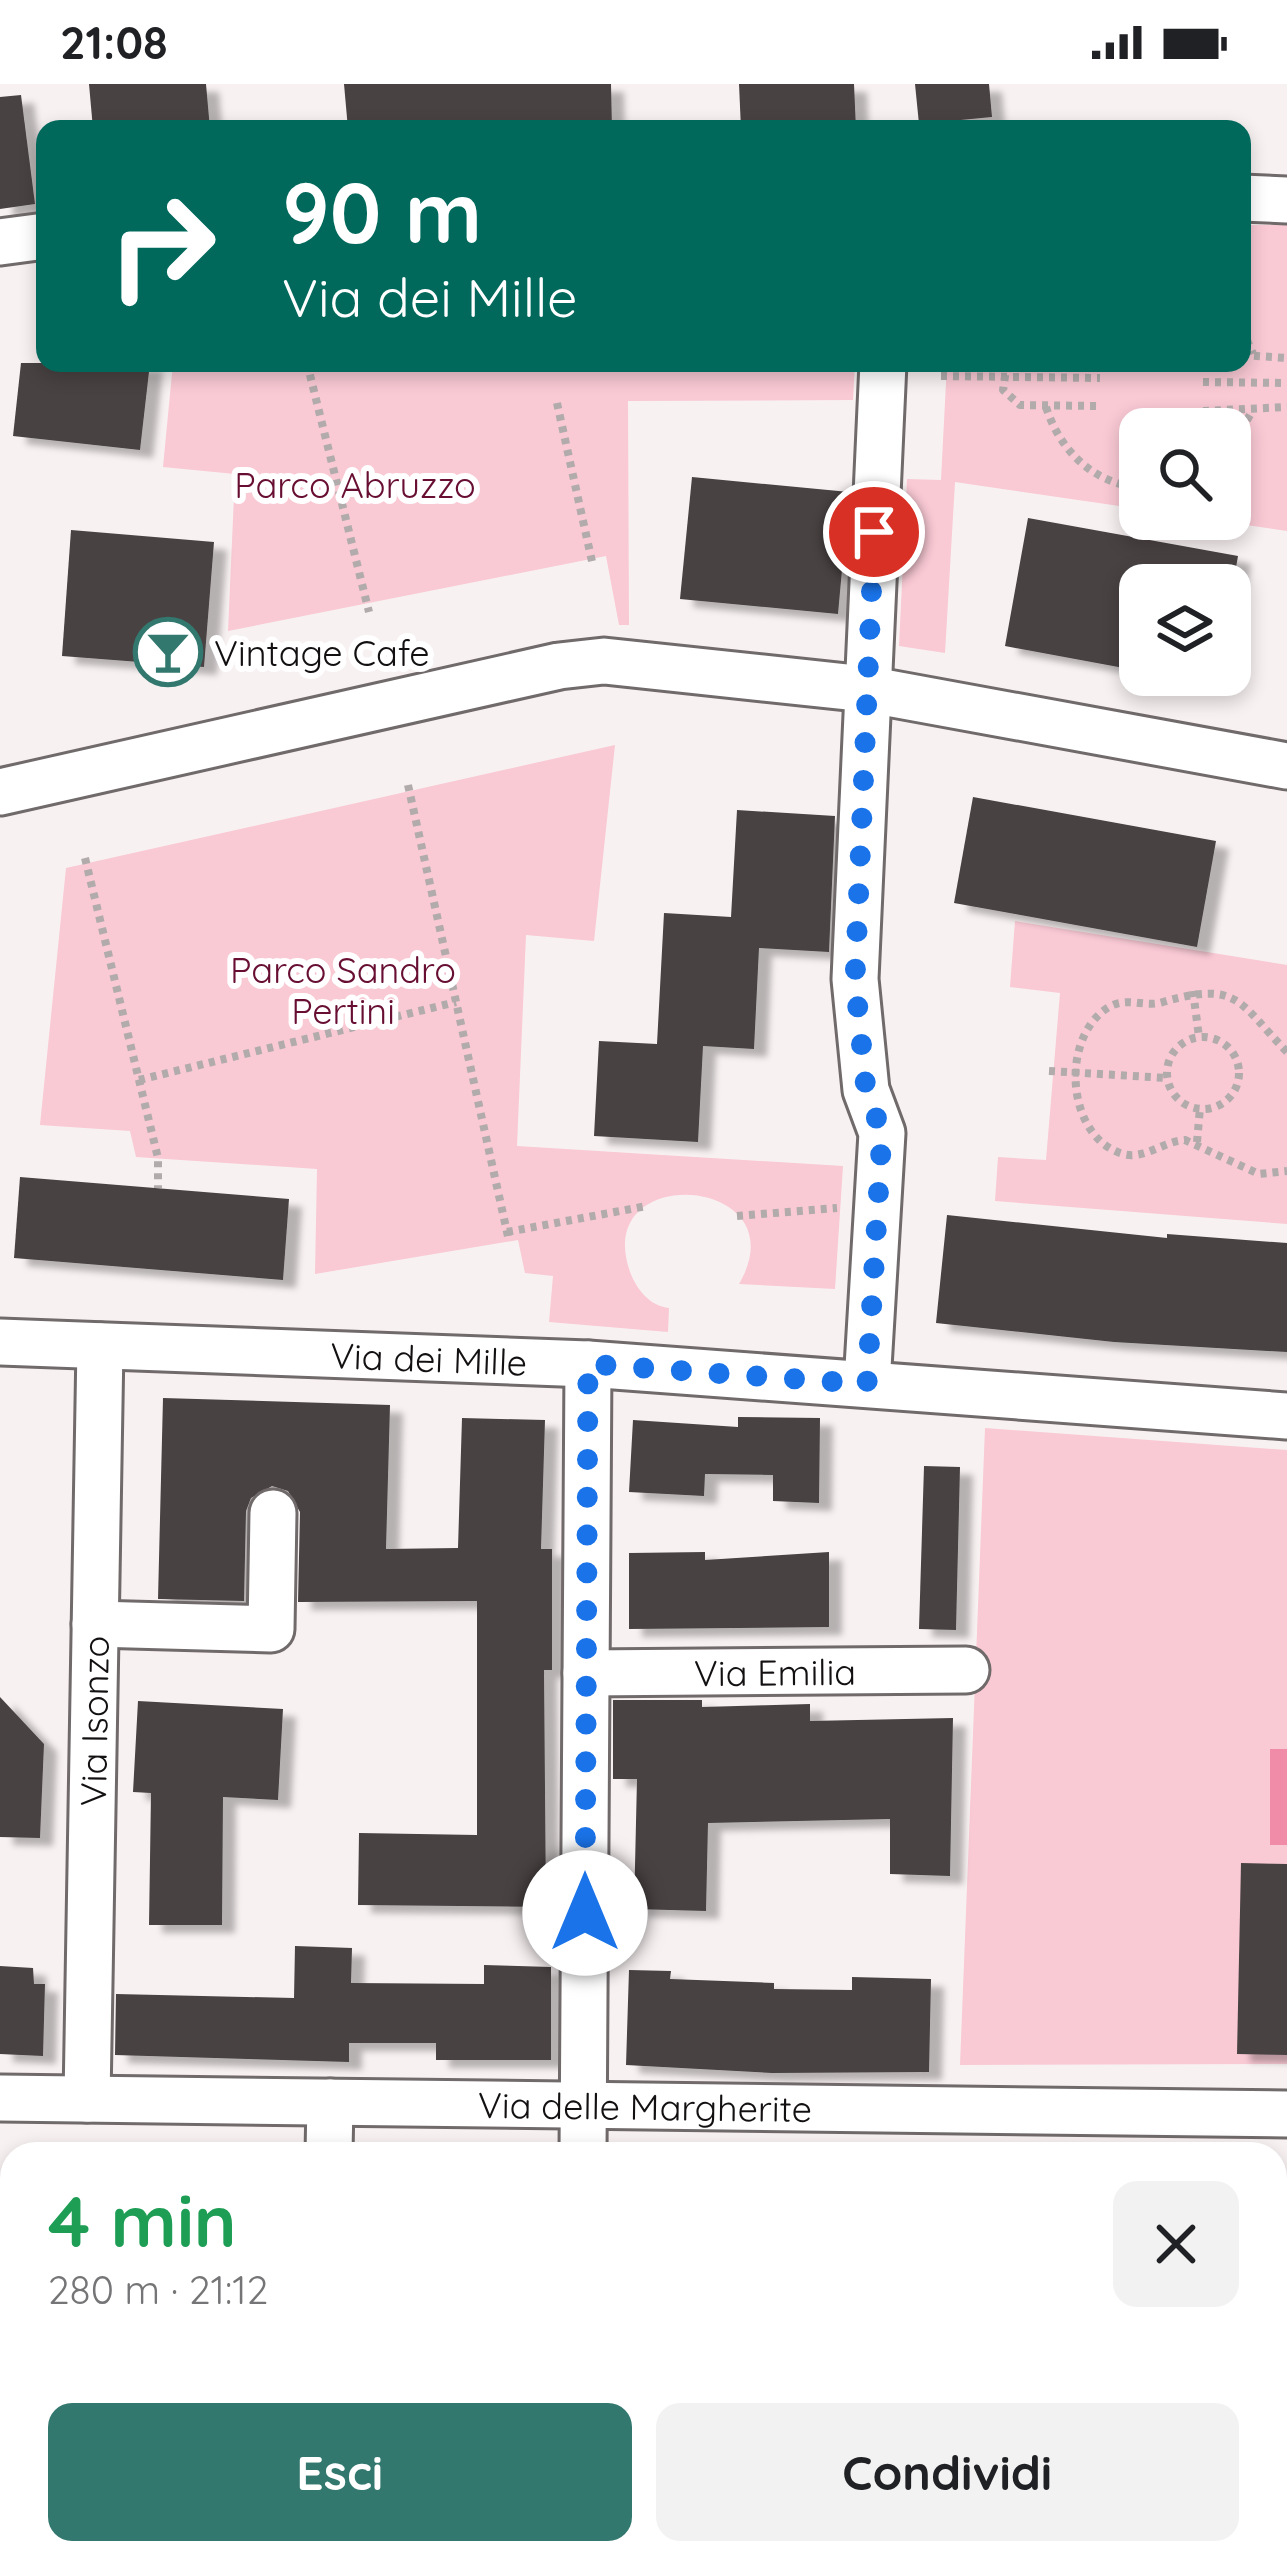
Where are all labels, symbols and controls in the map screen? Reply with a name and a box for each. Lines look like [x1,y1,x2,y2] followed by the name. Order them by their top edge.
[60,14,168,70] text: 21:08
[282,159,482,264] text: 90 m
[84,168,240,324] icon: right
[282,263,578,331] text: Via dei Mille
[1119,408,1251,696] map controls
[1119,408,1251,540] button: search
[234,462,476,507] park label: Parco Abruzzo
[823,481,925,583] pin
[841,499,907,565] icon: arrive
[1119,564,1251,696] button: layers
[133,617,203,687] bar icon: Vintage Cafe
[214,630,430,675] place label: Vintage Cafe
[230,947,456,1033] park label: Parco Sandro Pertini
[329,1332,528,1384] street label: Via dei Mille
[70,1635,117,1807] street label: Via Isonzo
[694,1648,856,1695] street label: Via Emilia
[522,1850,648,1976] position arrow
[478,2081,812,2131] street label: Via delle Margherite
[48,2175,237,2265] text: 4 min
[1113,2181,1239,2307] button: close
[48,2265,268,2314] text: 280 m · 21:12
[48,2403,632,2541] button: Esci
[656,2403,1239,2541] button: Condividi

